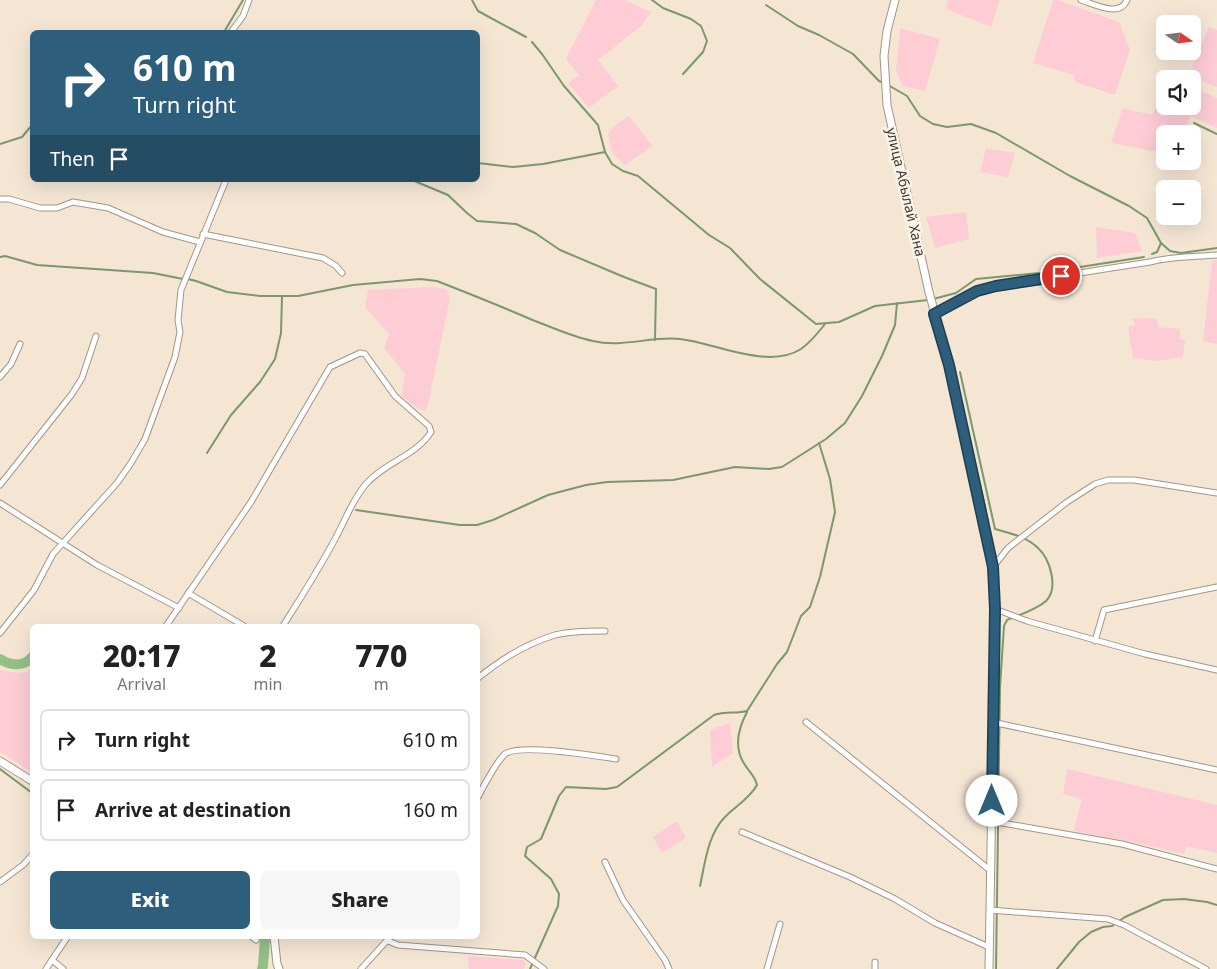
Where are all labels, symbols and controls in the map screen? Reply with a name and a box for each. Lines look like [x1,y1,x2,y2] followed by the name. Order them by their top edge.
[1156,15,1201,60] north arrow
[1156,15,1201,225] map controls
[133,44,236,91] text: 610 m
[50,50,115,115] icon: right
[1156,70,1201,115] button: sound
[133,89,236,119] text: Turn right
[1156,125,1201,170] button: +
[882,126,931,258] street label: улица Абылай Хана
[105,145,133,173] icon: arrive
[50,146,95,172] text: Then
[1156,180,1201,225] button: −
[1040,255,1082,297] pin
[1047,262,1075,290] icon: arrive
[103,635,181,676] text: 20:17
[259,635,277,676] text: 2
[355,635,407,676] text: 770
[117,673,166,695] text: Arrival
[253,673,282,695] text: min
[374,673,389,695] text: m
[52,726,80,754] icon: right
[95,727,190,753] text: Turn right
[403,727,458,753] text: 610 m
[965,774,1017,826] position arrow
[52,796,80,824] icon: arrive
[95,797,291,823] text: Arrive at destination
[403,797,458,823] text: 160 m
[50,871,250,929] button: Exit
[260,871,460,929] button: Share

